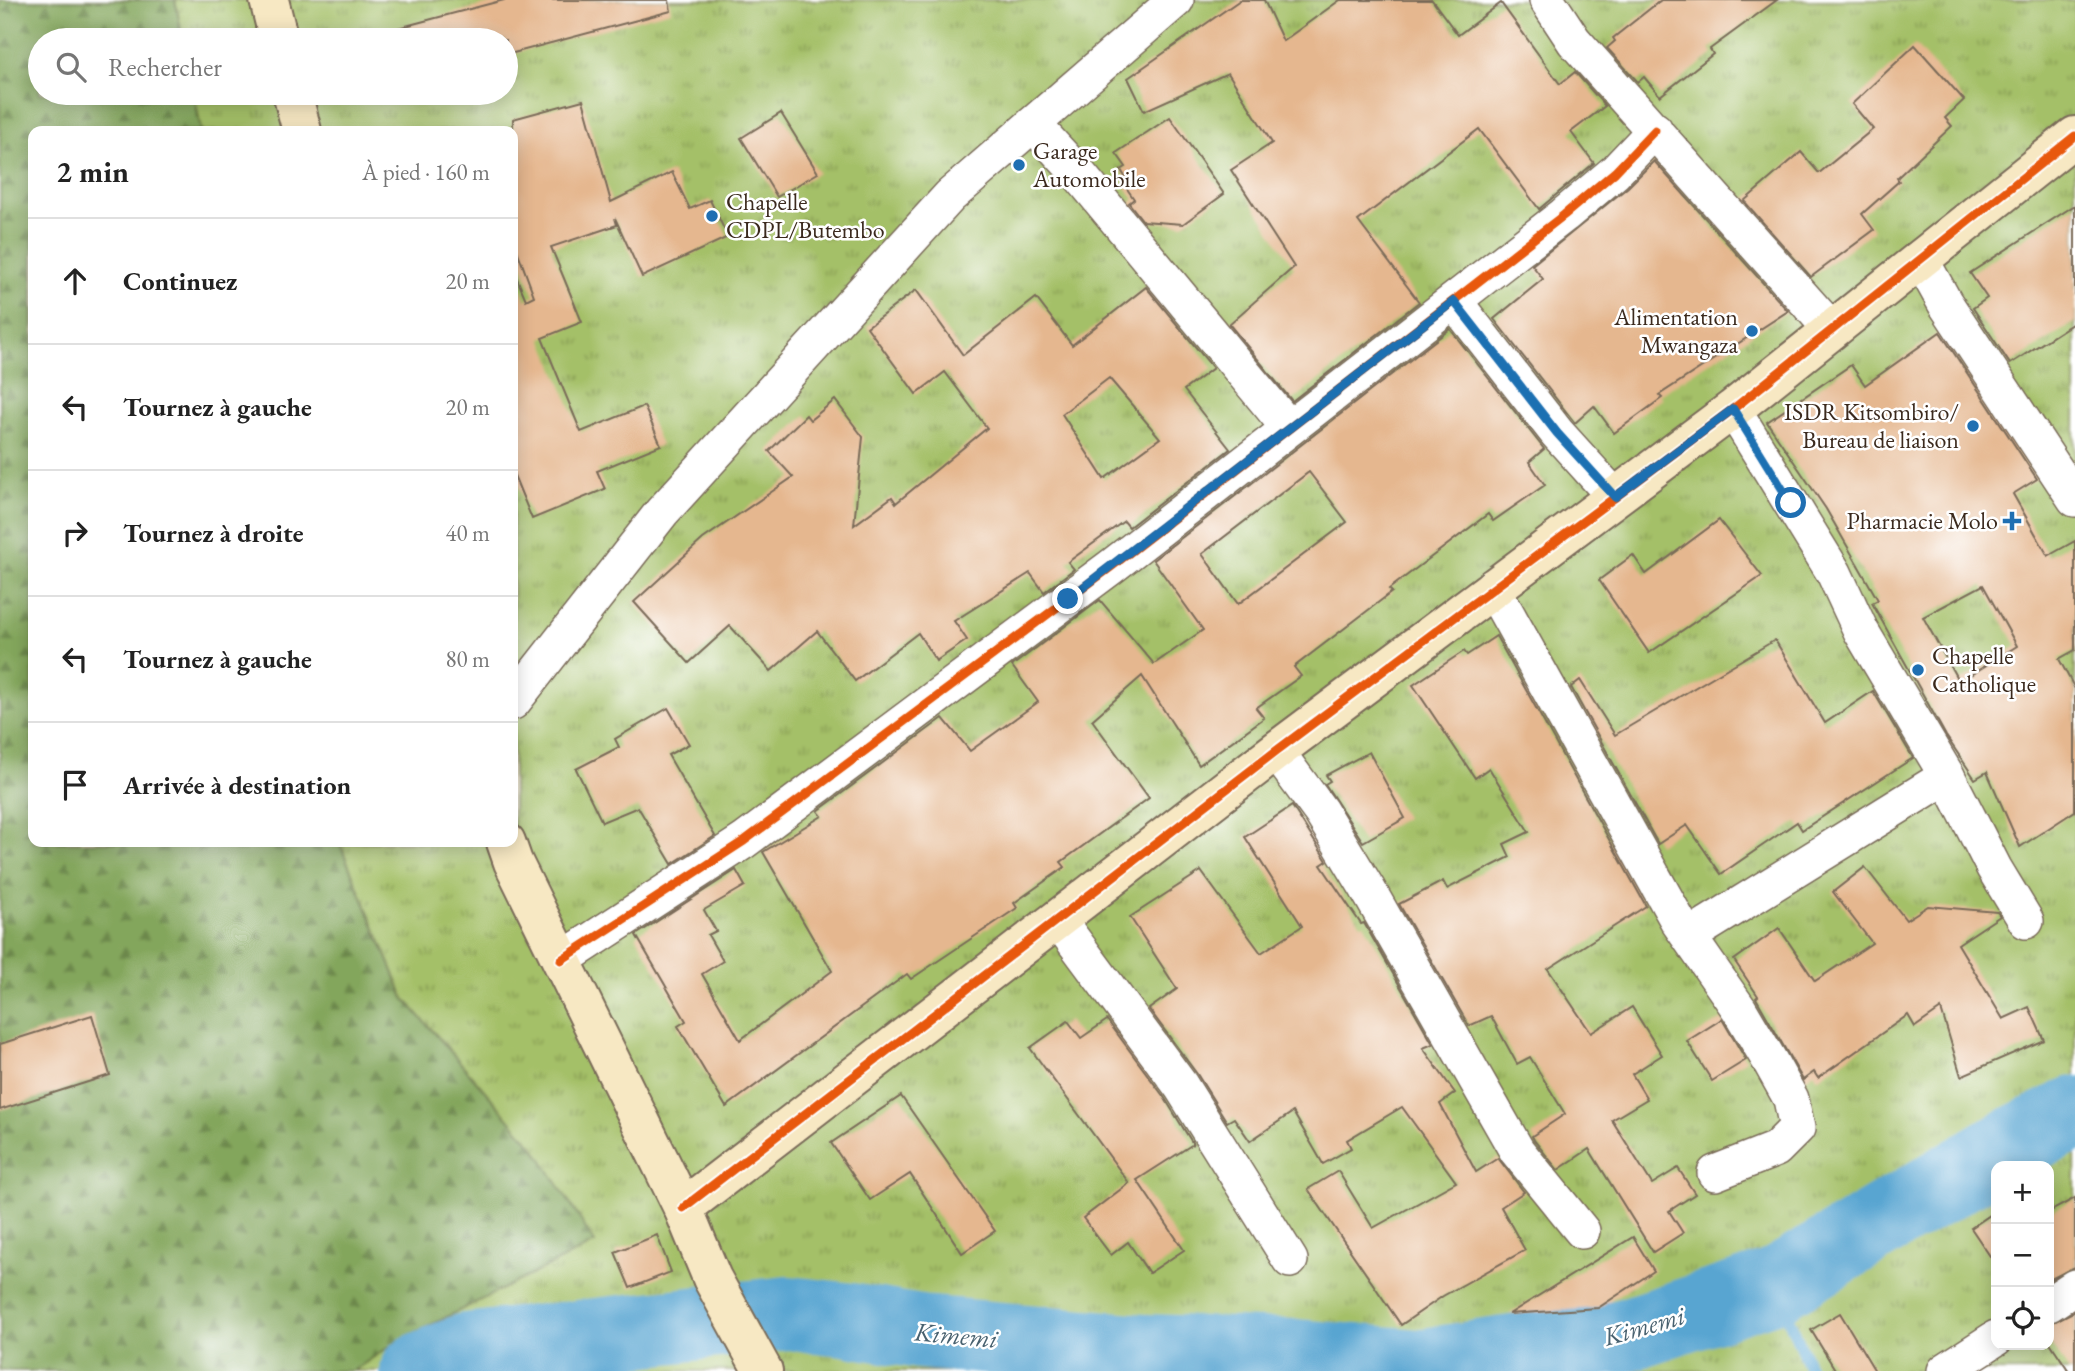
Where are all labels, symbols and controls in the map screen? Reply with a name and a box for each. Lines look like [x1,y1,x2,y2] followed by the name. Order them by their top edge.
[28,28,518,105] search box
[52,48,90,86] icon: search
[108,50,222,84] text: Rechercher
[1032,135,1146,194] place label: Garage Automobile
[56,152,129,191] text: 2 min
[362,157,490,187] text: À pied · 160 m
[1011,157,1027,173] marker: Garage Automobile
[726,186,885,245] place label: Chapelle CDPL/Butembo
[704,208,720,224] marker: Chapelle CDPL/Butembo
[56,262,94,300] icon: ahead
[123,264,237,298] text: Continuez
[445,266,490,296] text: 20 m
[1613,301,1738,360] place label: Alimentation Mwangaza
[1744,323,1760,339] marker: Alimentation Mwangaza
[56,388,94,426] icon: left
[123,390,312,424] text: Tournez à gauche
[445,392,490,422] text: 20 m
[1784,396,1959,455] place label: ISDR Kitsombiro/ Bureau de liaison
[1965,418,1981,434] marker: ISDR Kitsombiro/ Bureau de liaison
[1775,487,1806,518] route start
[1846,505,1998,536] place label: Pharmacie Molo
[2004,513,2020,529] marker: Pharmacie Molo
[56,514,94,552] icon: right
[123,516,304,550] text: Tournez à droite
[445,518,490,548] text: 40 m
[1052,583,1083,614] route end
[56,640,94,678] icon: left
[1932,640,2036,699] place label: Chapelle Catholique
[123,642,312,676] text: Tournez à gauche
[445,644,490,674] text: 80 m
[1910,662,1926,678] marker: Chapelle Catholique
[56,766,94,804] icon: arrive
[123,768,351,802] text: Arrivée à destination
[1991,1161,2054,1350] map controls
[1991,1161,2054,1224] button: +
[1991,1224,2054,1287] button: −
[1991,1287,2054,1350] button: locate
[1598,1298,1690,1354] water label: Kimemi
[912,1314,1000,1356] water label: Kimemi

